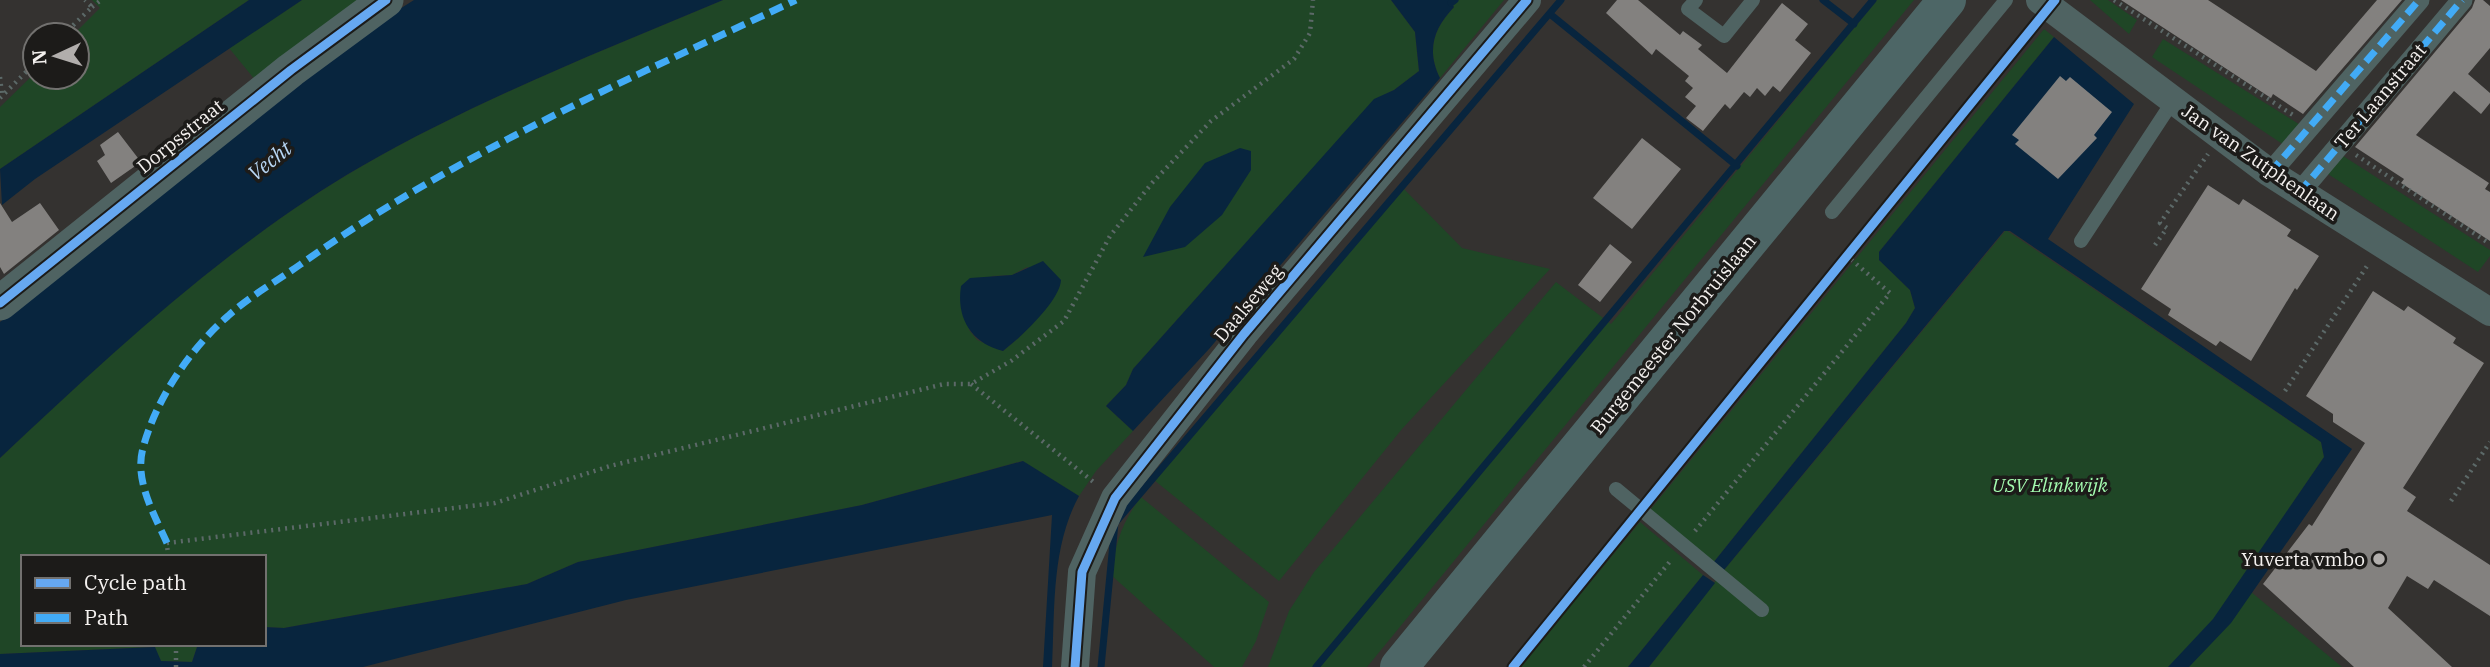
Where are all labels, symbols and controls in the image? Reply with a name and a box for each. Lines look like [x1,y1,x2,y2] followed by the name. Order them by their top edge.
[21,21,91,91] north arrow
[2329,38,2431,154] street label: Ter Laanstraat
[27,49,52,66] text: N
[132,93,229,178] street label: Dorpsstraat
[2177,98,2345,226] street label: Jan van Zutphenlaan
[241,134,298,187] water label: Vecht
[1585,229,1761,439] street label: Burgemeester Norbruislaan
[1208,259,1288,347] street label: Daalseweg
[1992,473,2109,497] park label: USV Elinkwijk
[2241,547,2365,571] place label: Yuverta vmbo
[2371,551,2387,567] marker: Yuverta vmbo
[21,555,266,646] legend
[84,568,187,596] text: Cycle path
[84,603,129,631] text: Path

